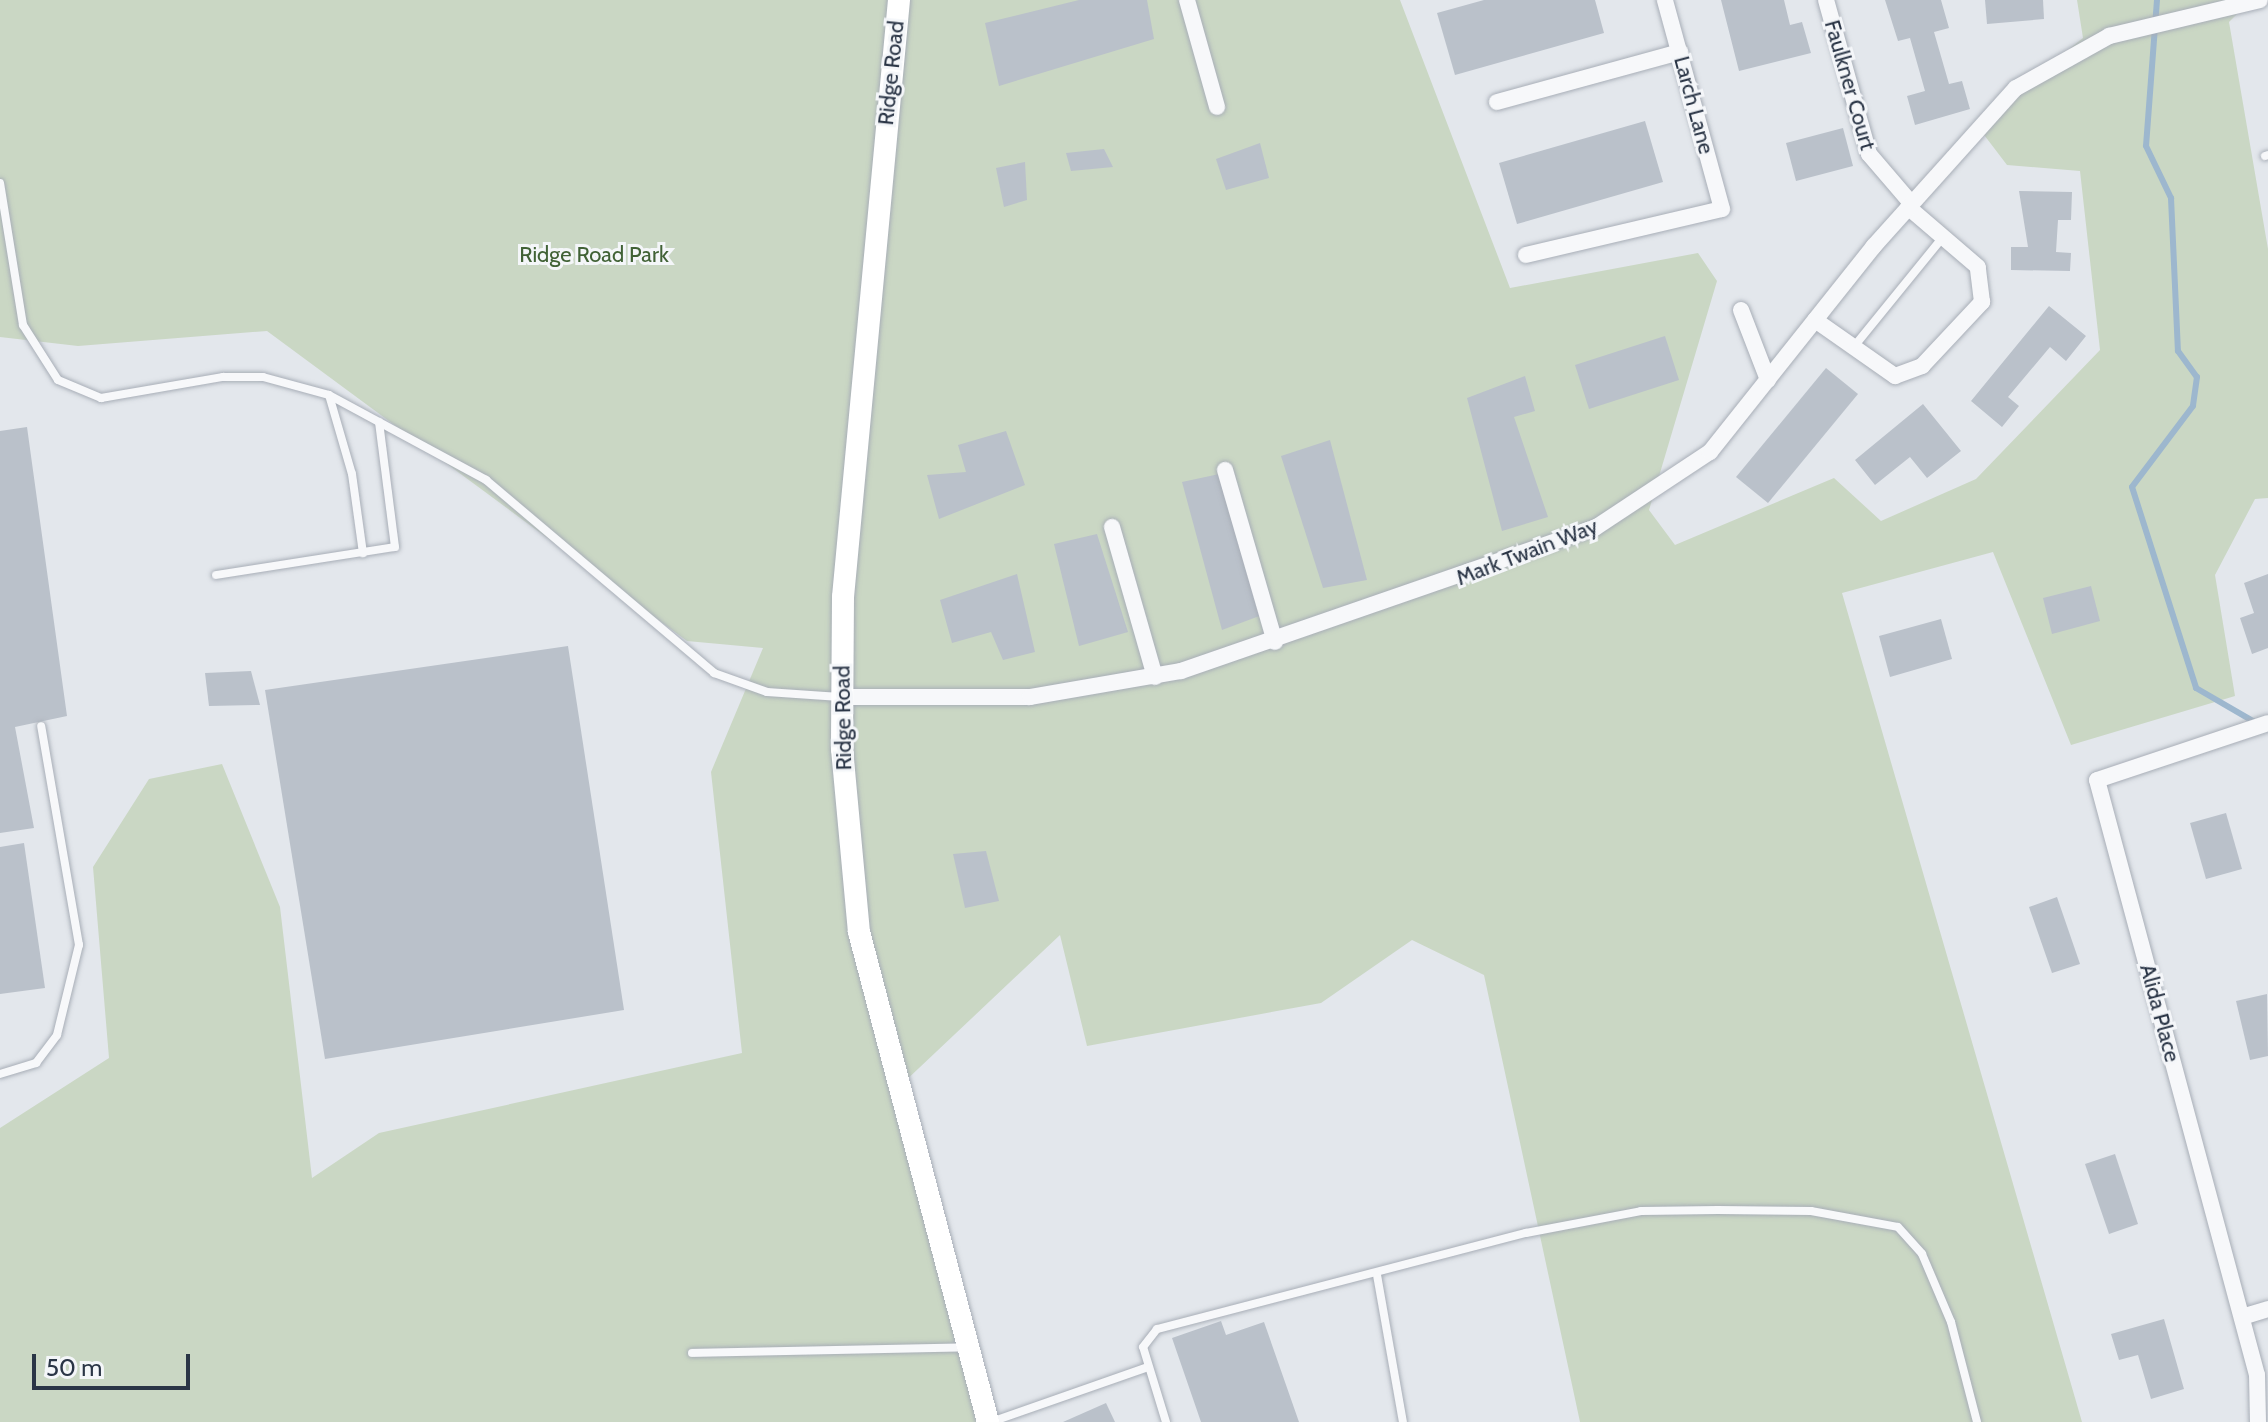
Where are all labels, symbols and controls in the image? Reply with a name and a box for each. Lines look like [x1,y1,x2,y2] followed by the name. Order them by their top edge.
[1819,17,1881,153] street label: Faulkner Court
[872,19,910,127] street label: Ridge Road
[1668,53,1720,157] street label: Larch Lane
[519,242,669,268] park label: Ridge Road Park
[1452,513,1602,591] street label: Mark Twain Way
[829,665,857,771] street label: Ridge Road
[2134,961,2186,1065] street label: Alida Place
[36,1338,194,1388] scale bar
[46,1353,102,1382] text: 50 m

